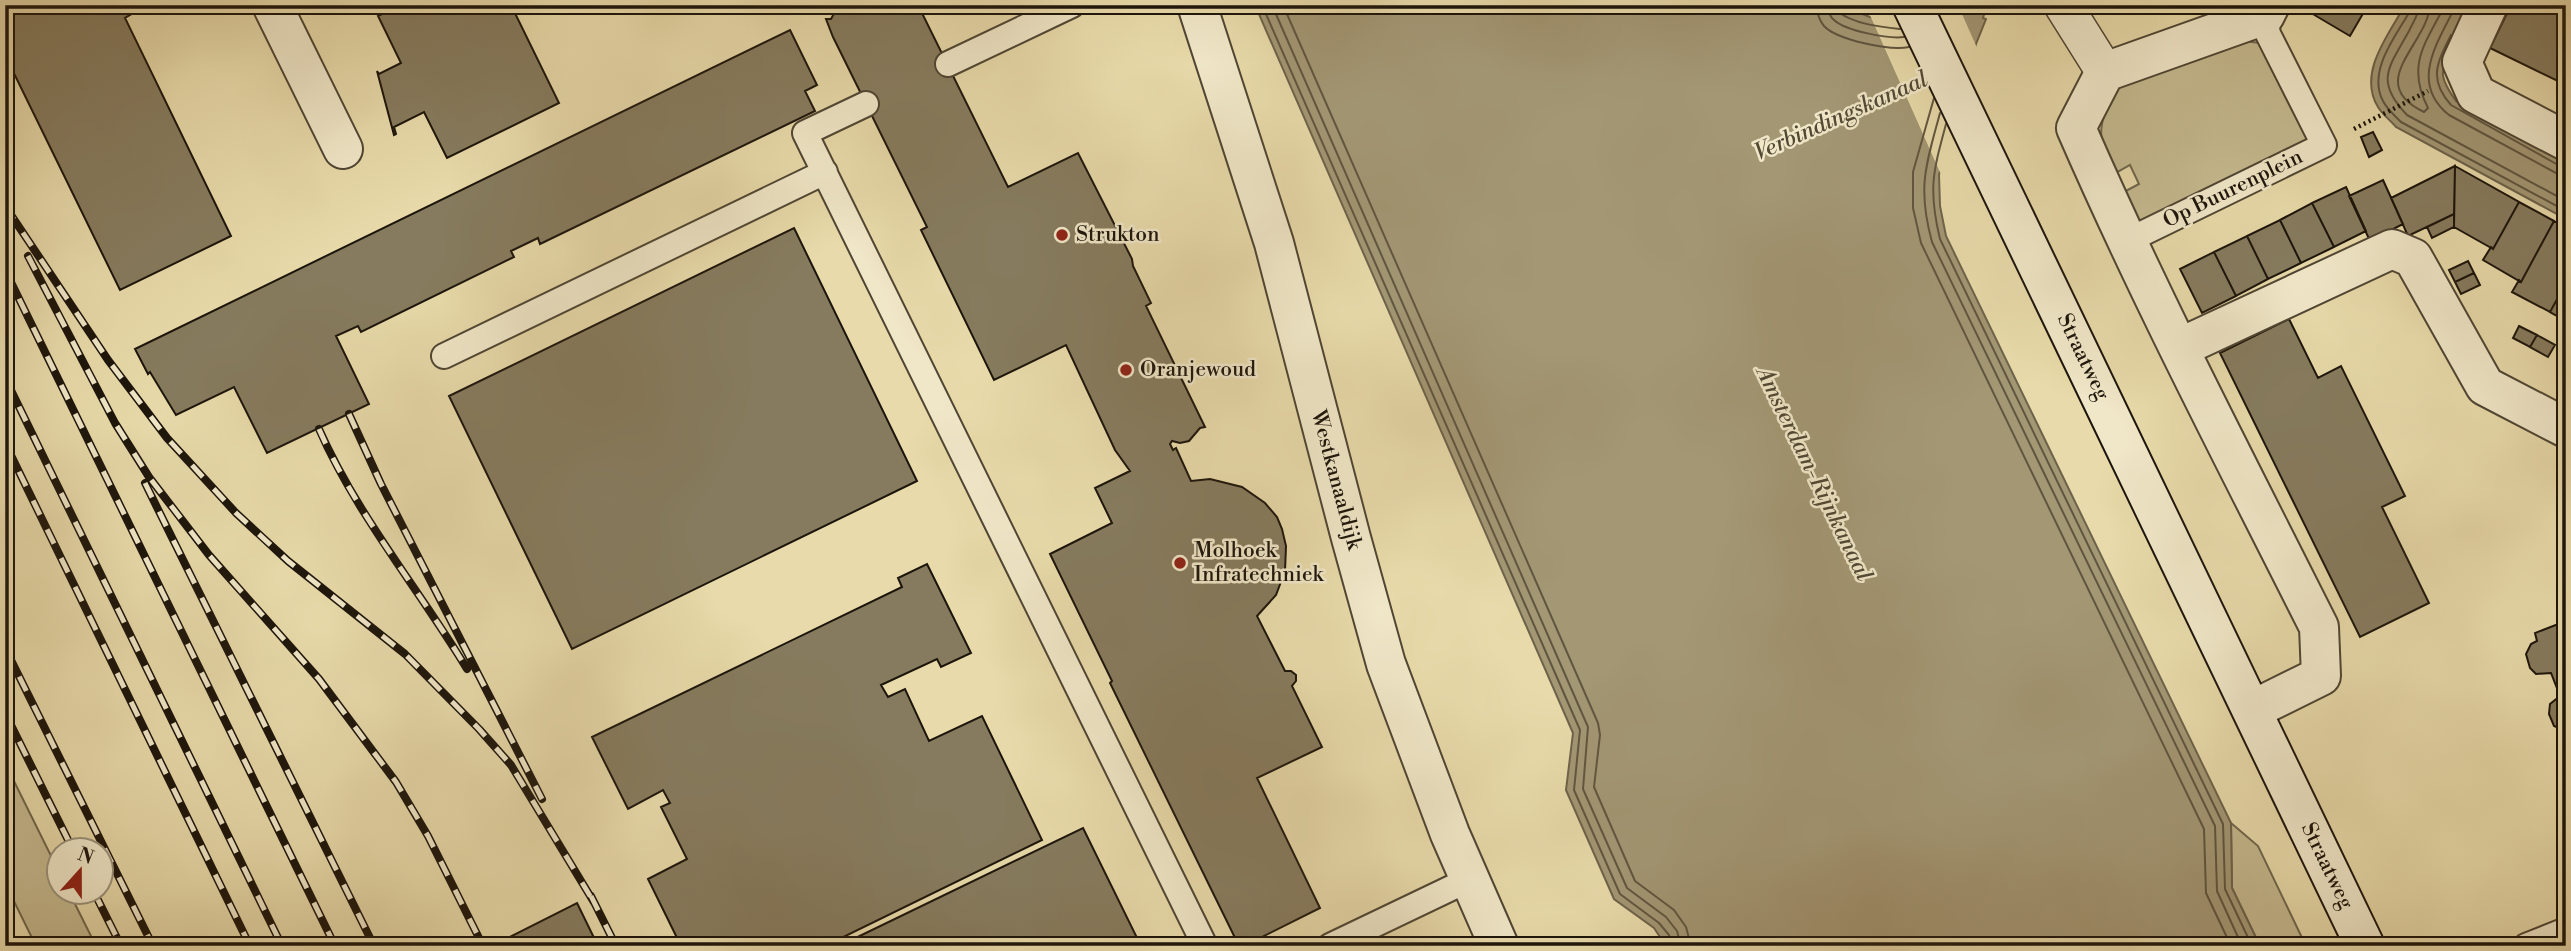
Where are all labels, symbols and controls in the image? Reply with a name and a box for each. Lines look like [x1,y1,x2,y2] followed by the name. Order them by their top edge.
[1750,65,1933,167] water label: Verbindingskanaal
[2159,144,2307,234] street label: Op Buurenplein
[1076,222,1160,248] place label: Strukton
[1054,227,1070,243] marker: Strukton
[2051,310,2115,405] street label: Straatweg
[1140,357,1256,383] place label: Oranjewoud
[1749,360,1878,586] water label: Amsterdam-Rijnkanaal
[1118,362,1134,378] marker: Oranjewoud
[1305,406,1367,554] street label: Westkanaaldijk
[1194,538,1325,588] place label: Molhoek Infratechniek
[1172,555,1188,571] marker: Molhoek Infratechniek
[2295,819,2359,914] street label: Straatweg
[46,836,116,906] north arrow
[74,842,97,870] text: N

